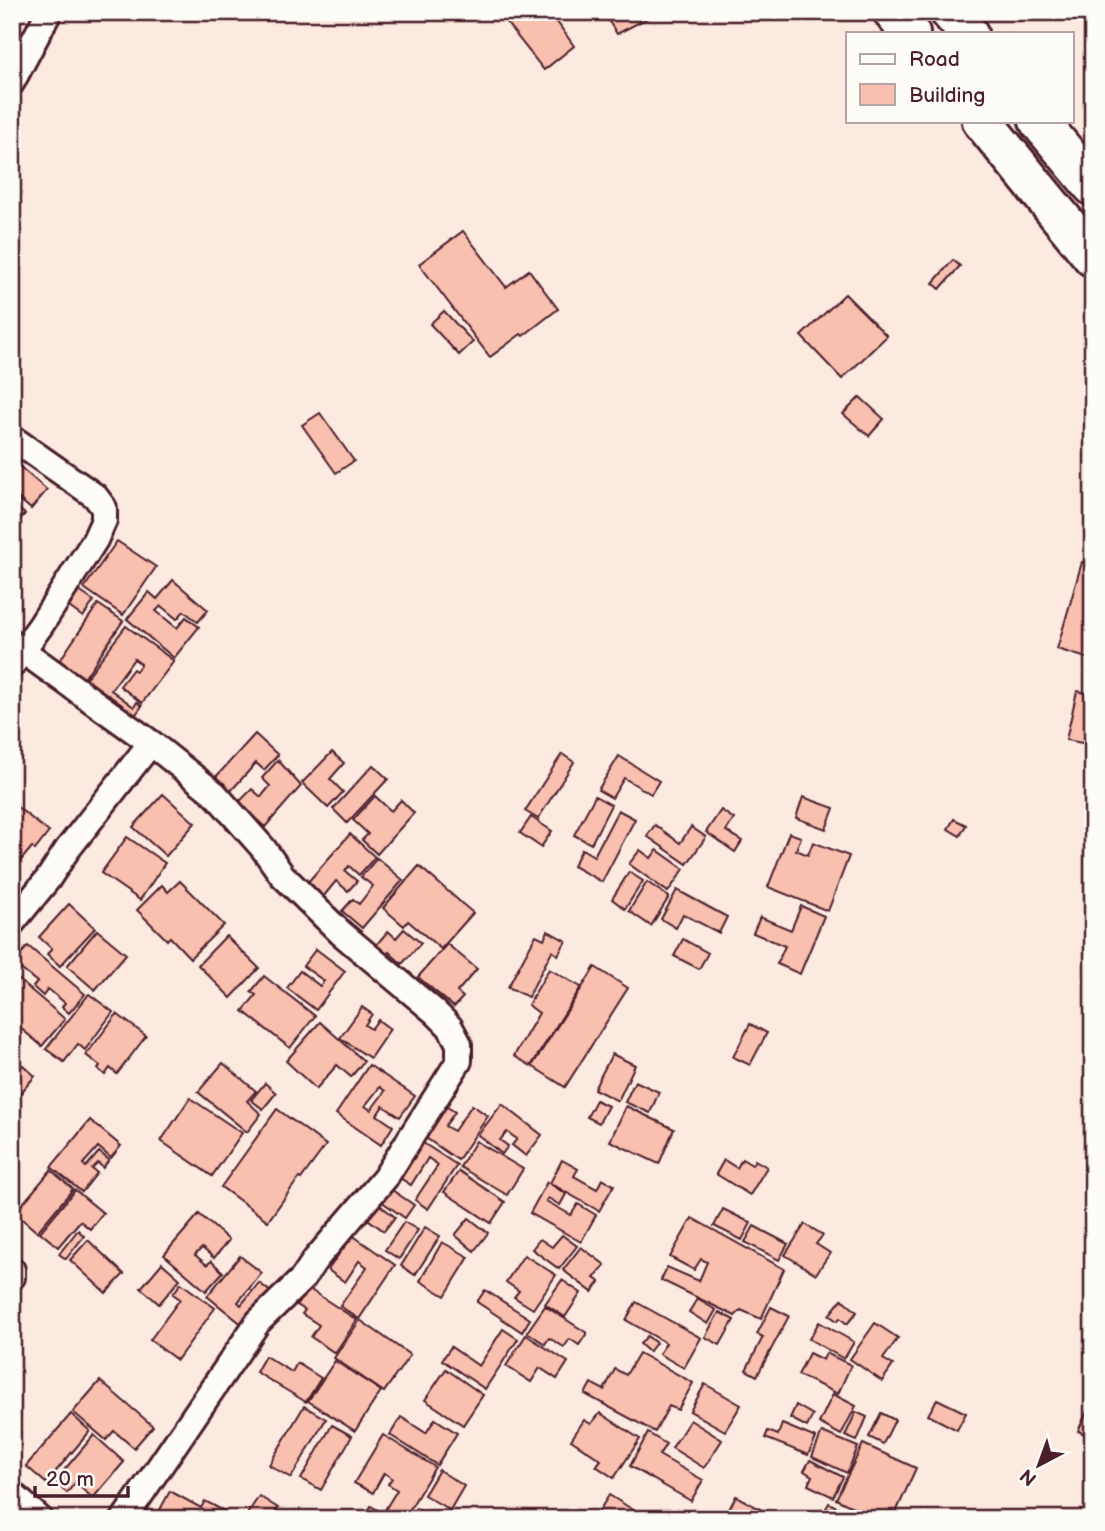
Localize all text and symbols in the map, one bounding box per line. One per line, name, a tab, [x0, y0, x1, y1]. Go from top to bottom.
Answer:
legend	[846, 32, 1074, 122]
text: Road	[909, 47, 960, 72]
text: Building	[909, 83, 985, 108]
north arrow	[1004, 1430, 1074, 1500]
scale bar	[35, 1454, 128, 1498]
text: N	[1016, 1463, 1042, 1490]
text: 20 m	[46, 1467, 94, 1492]

